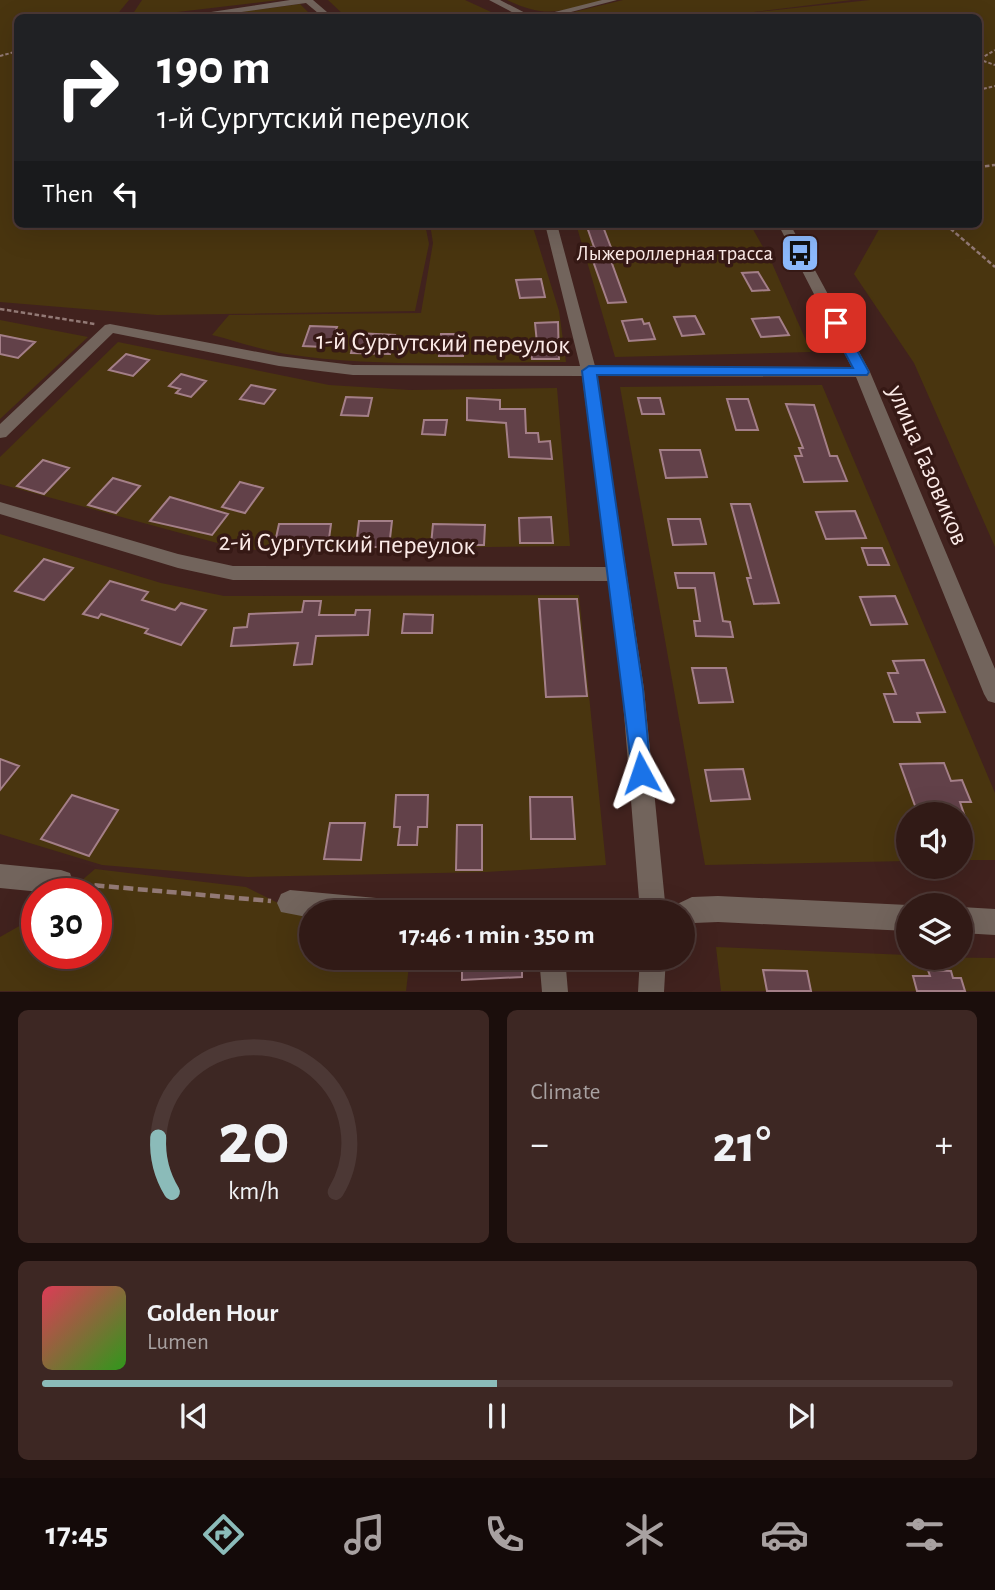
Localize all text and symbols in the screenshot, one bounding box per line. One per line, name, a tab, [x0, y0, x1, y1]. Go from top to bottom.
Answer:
icon: right	[42, 42, 133, 133]
text: 190 m	[157, 44, 271, 93]
text: 1-й Сургутский переулок	[157, 102, 470, 134]
icon: left	[107, 175, 145, 213]
text: Then	[42, 181, 93, 207]
bus stop icon: Лыжероллерная трасса	[779, 232, 821, 274]
place label: Лыжероллерная трасса	[577, 243, 773, 264]
pin	[806, 293, 866, 353]
icon: arrive	[817, 304, 855, 342]
street label: 1-й Сургутский переулок	[316, 328, 570, 358]
street label: улица Газовиков	[882, 380, 973, 549]
street label: 2-й Сургутский переулок	[218, 529, 476, 559]
position arrow	[604, 736, 678, 810]
map controls	[896, 802, 973, 970]
button: sound	[896, 802, 973, 879]
speed limit sign: 30	[21, 878, 112, 969]
button: layers	[896, 893, 973, 970]
text: 17:46 · 1 min · 350 m	[399, 922, 595, 948]
text: Climate	[531, 1081, 600, 1104]
text: 20	[217, 1105, 289, 1178]
text: 21°	[713, 1119, 771, 1171]
text: −	[531, 1126, 549, 1164]
text: +	[935, 1126, 953, 1164]
text: km/h	[227, 1179, 279, 1204]
text: Golden Hour	[147, 1300, 278, 1326]
text: Lumen	[147, 1331, 209, 1354]
icon: previous	[175, 1397, 213, 1435]
icon: pause	[478, 1397, 516, 1435]
icon: next	[782, 1397, 820, 1435]
icon: directions	[199, 1510, 248, 1559]
icon: music	[340, 1510, 389, 1559]
icon: phone	[480, 1510, 529, 1559]
icon: climate	[620, 1510, 669, 1559]
icon: car	[760, 1510, 809, 1559]
icon: filters	[900, 1510, 949, 1559]
text: 17:45	[46, 1518, 108, 1550]

